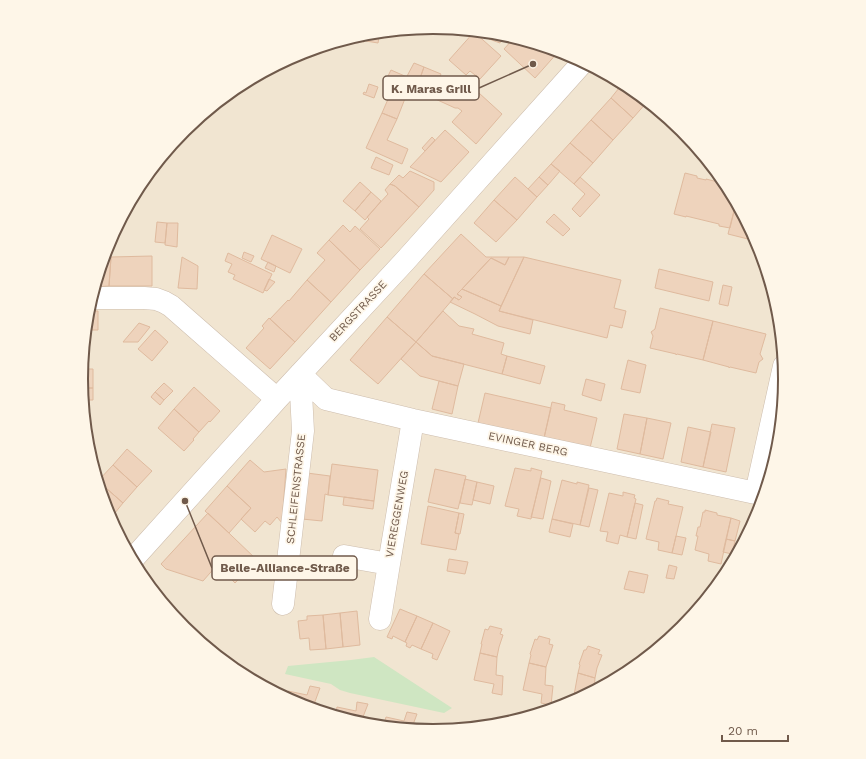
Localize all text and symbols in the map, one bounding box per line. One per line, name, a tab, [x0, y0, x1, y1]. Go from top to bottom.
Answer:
callout: K. Maras Grill	[383, 76, 479, 100]
text: K. Maras Grill	[391, 82, 471, 96]
street label: BERGSTRASSE	[327, 278, 389, 344]
street label: EVINGER BERG	[487, 429, 569, 459]
street label: SCHLEIFENSTRASSE	[284, 433, 308, 545]
street label: VIEREGGENWEG	[383, 470, 411, 558]
callout: Belle-Alliance-Straße	[212, 556, 357, 580]
text: Belle-Alliance-Straße	[220, 561, 350, 575]
scale bar	[722, 717, 788, 743]
text: 20 m	[728, 724, 758, 738]

